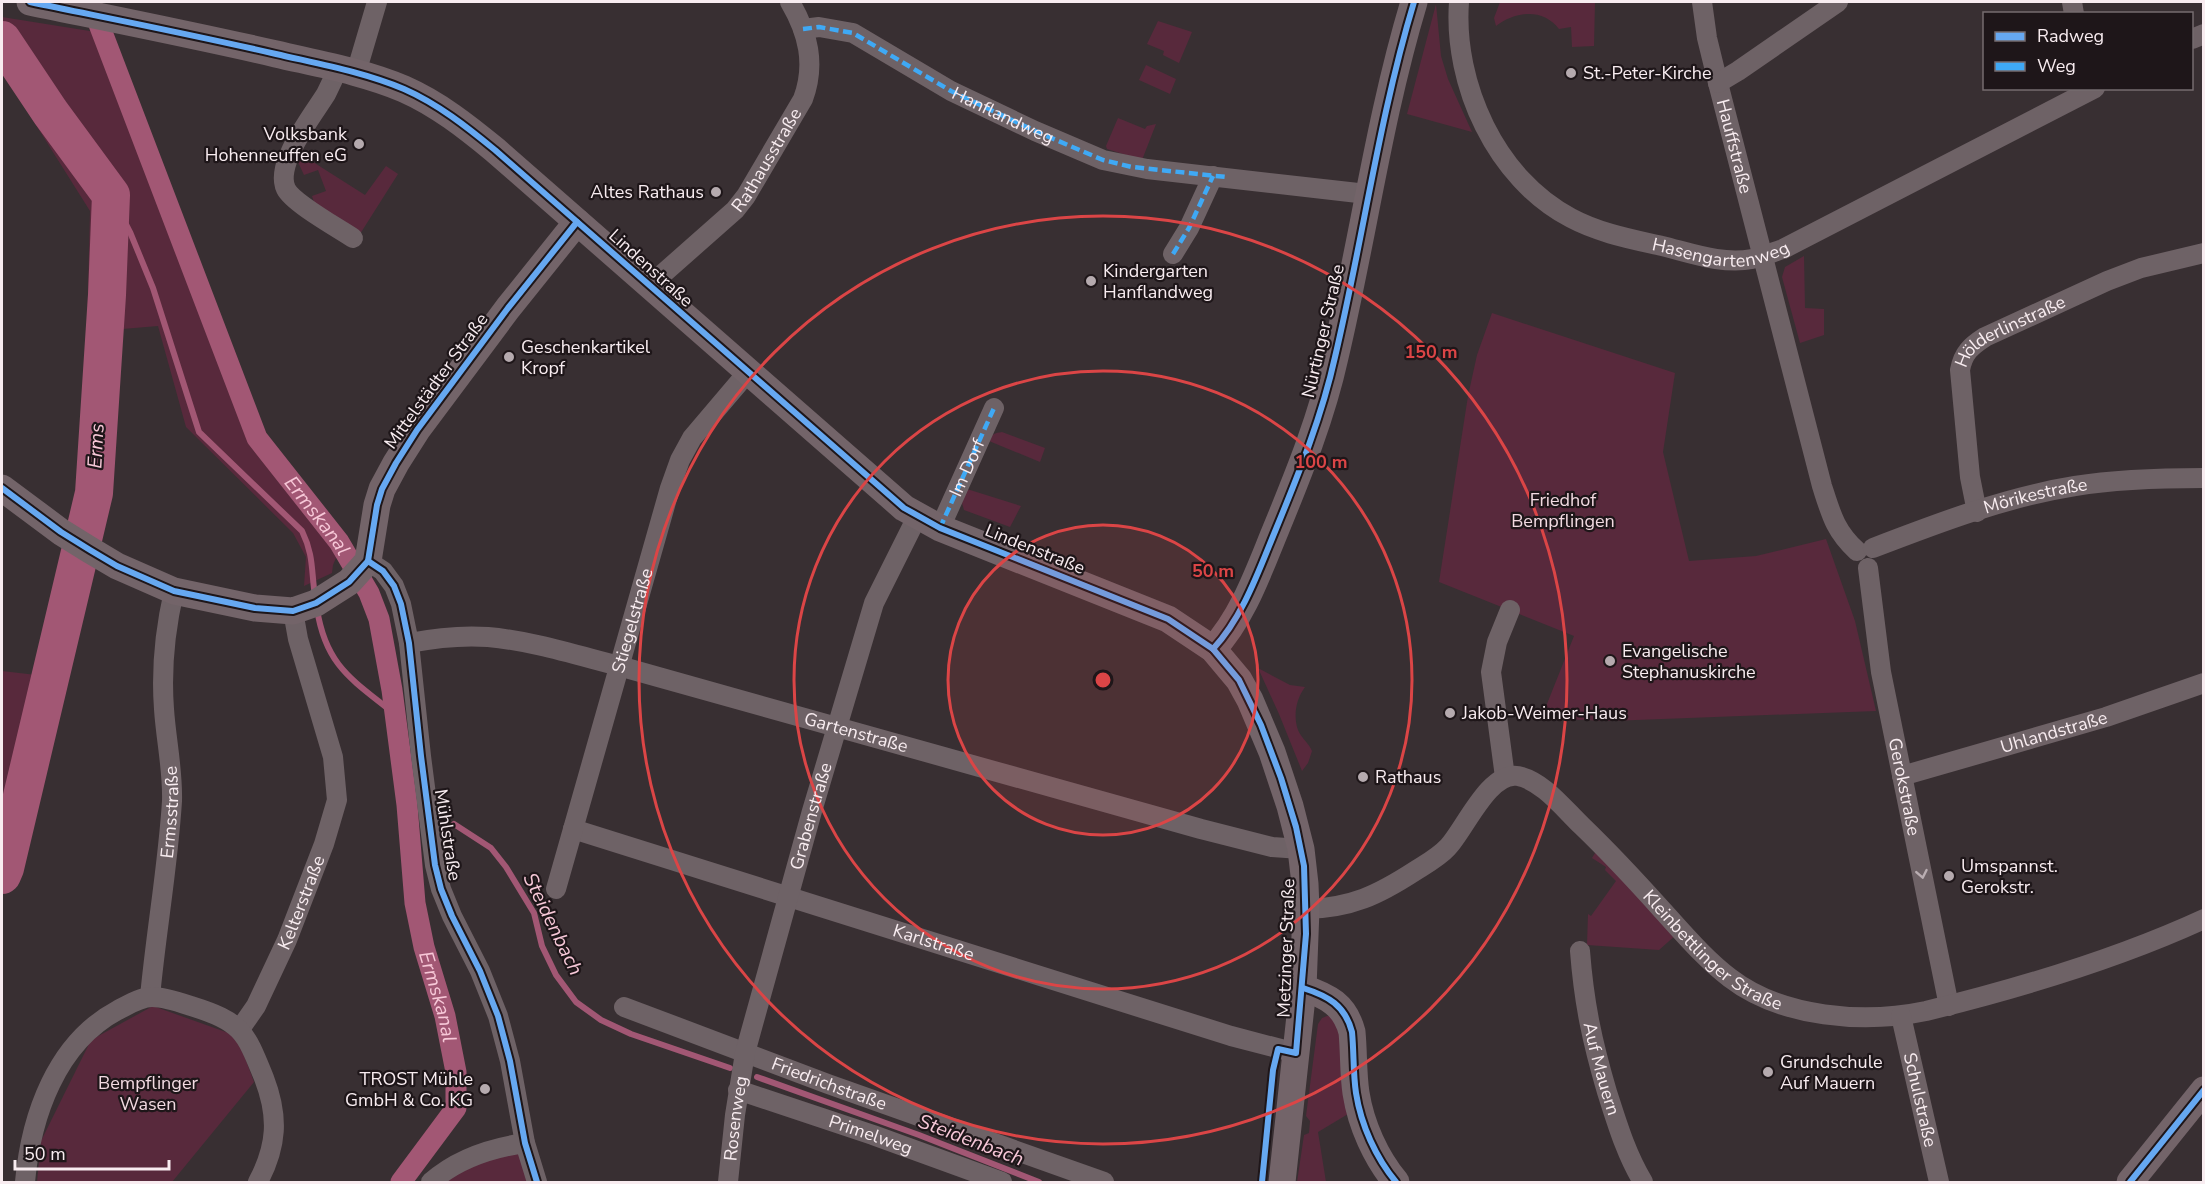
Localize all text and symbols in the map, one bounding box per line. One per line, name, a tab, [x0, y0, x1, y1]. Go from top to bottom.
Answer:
legend	[1983, 12, 2193, 90]
text: Radweg	[2037, 24, 2104, 48]
text: Weg	[2037, 54, 2076, 78]
place label: St.-Peter-Kirche	[1583, 61, 1711, 85]
marker: St.-Peter-Kirche	[1564, 66, 1578, 80]
street label: Hanflandweg	[948, 81, 1058, 150]
street label: Hauffstraße	[1711, 97, 1758, 196]
street label: Rathausstraße	[726, 103, 807, 217]
place label: Volksbank Hohenneuffen eG	[205, 122, 348, 167]
marker: Volksbank Hohenneuffen eG	[352, 137, 366, 151]
place label: Altes Rathaus	[590, 180, 704, 204]
marker: Altes Rathaus	[709, 185, 723, 199]
street label: Lindenstraße	[604, 224, 698, 312]
street label: Hasengartenweg	[1650, 232, 1794, 273]
place label: Kindergarten Hanflandweg	[1103, 259, 1213, 304]
street label: Nürtinger Straße	[1296, 262, 1350, 400]
marker: Kindergarten Hanflandweg	[1084, 274, 1098, 288]
street label: Hölderlinstraße	[1949, 290, 2069, 371]
street label: Mittelstädter Straße	[379, 308, 493, 454]
place label: Geschenkartikel Kropf	[521, 335, 651, 380]
text: 150 m	[1404, 340, 1458, 364]
marker: Geschenkartikel Kropf	[502, 350, 516, 364]
water label: Erms	[81, 423, 111, 469]
street label: Im Dorf	[944, 434, 991, 501]
text: 100 m	[1294, 450, 1348, 474]
water label: Ermskanal	[278, 470, 357, 560]
street label: Mörikestraße	[1981, 472, 2089, 520]
park label: Friedhof Bempflingen	[1511, 488, 1615, 533]
street label: Lindenstraße	[981, 518, 1089, 580]
text: 50 m	[1192, 559, 1234, 583]
street label: Stiegelstraße	[606, 565, 659, 676]
place label: Evangelische Stephanuskirche	[1622, 639, 1756, 684]
marker: Evangelische Stephanuskirche	[1603, 654, 1617, 668]
centre of rings	[1093, 670, 1113, 690]
place label: Jakob-Weimer-Haus	[1461, 701, 1627, 725]
street label: Uhlandstraße	[1997, 705, 2110, 759]
street label: Gartenstraße	[801, 706, 911, 758]
marker: Jakob-Weimer-Haus	[1443, 706, 1457, 720]
street label: Gerokstraße	[1883, 736, 1926, 838]
street label: Grabenstraße	[784, 760, 838, 873]
street label: Ermsstraße	[155, 765, 184, 860]
place label: Rathaus	[1375, 765, 1441, 789]
marker: Rathaus	[1356, 770, 1370, 784]
street label: Mühlstraße	[429, 788, 467, 882]
street label: Kelterstraße	[272, 852, 330, 954]
place label: Umspannst. Gerokstr.	[1961, 854, 2058, 899]
water label: Steidenbach	[517, 868, 589, 980]
one-way arrow	[1915, 869, 1928, 879]
marker: Umspannst. Gerokstr.	[1942, 869, 1956, 883]
street label: Metzinger Straße	[1272, 878, 1300, 1018]
street label: Kleinbettlinger Straße	[1638, 885, 1786, 1016]
street label: Karlstraße	[890, 918, 977, 966]
water label: Ermskanal	[412, 948, 463, 1045]
street label: Auf Mauern	[1578, 1020, 1626, 1118]
place label: Grundschule Auf Mauern	[1780, 1050, 1882, 1095]
street label: Schulstraße	[1898, 1050, 1943, 1150]
street label: Friedrichstraße	[768, 1052, 890, 1116]
marker: Grundschule Auf Mauern	[1761, 1065, 1775, 1079]
place label: TROST Mühle GmbH & Co. KG	[345, 1067, 473, 1112]
park label: Bempflinger Wasen	[98, 1071, 198, 1116]
street label: Rosenweg	[718, 1074, 753, 1162]
marker: TROST Mühle GmbH & Co. KG	[478, 1082, 492, 1096]
water label: Steidenbach	[914, 1108, 1028, 1172]
street label: Primelweg	[826, 1109, 916, 1160]
scale bar	[15, 1133, 170, 1171]
text: 50 m	[24, 1142, 66, 1166]

